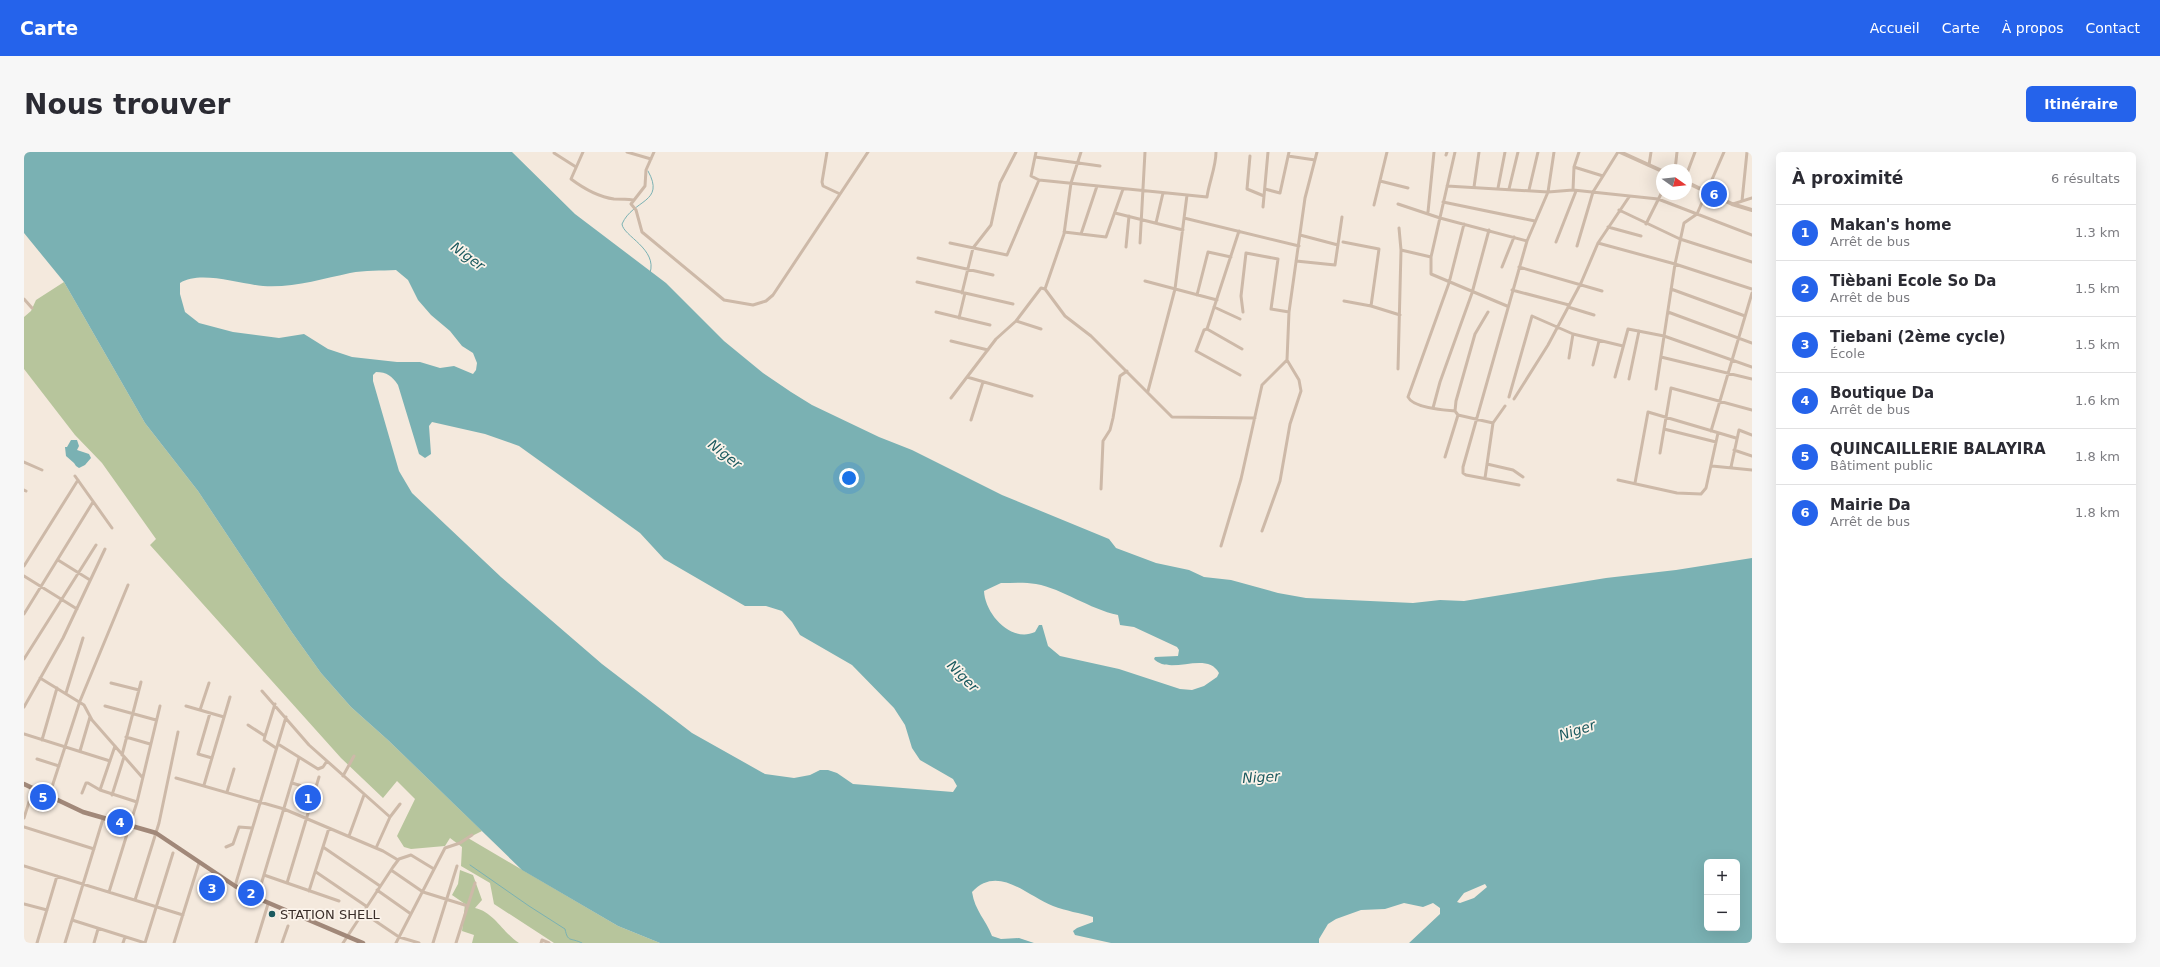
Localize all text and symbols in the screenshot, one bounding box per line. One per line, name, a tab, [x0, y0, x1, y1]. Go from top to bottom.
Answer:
text: Carte	[20, 17, 78, 39]
text: Accueil	[1870, 20, 1920, 36]
text: Carte	[1942, 20, 1980, 36]
text: À propos	[2002, 20, 2064, 36]
text: Contact	[2086, 20, 2140, 36]
button: Itinéraire	[2026, 86, 2136, 122]
text: Nous trouver	[24, 88, 230, 121]
north arrow	[1656, 164, 1692, 200]
text: À proximité	[1792, 168, 1903, 188]
text: 6 résultats	[2051, 171, 2120, 186]
pin: 6	[1701, 179, 1727, 209]
text: Makan's home	[1830, 216, 1951, 234]
text: 1	[1800, 225, 1810, 240]
text: 1.3 km	[2075, 225, 2120, 240]
text: Arrêt de bus	[1830, 234, 1910, 249]
water label: Niger	[448, 238, 489, 274]
text: Tièbani Ecole So Da	[1830, 272, 1996, 290]
text: 2	[1800, 281, 1810, 296]
text: 1.5 km	[2075, 281, 2120, 296]
text: Arrêt de bus	[1830, 290, 1910, 305]
text: Tiebani (2ème cycle)	[1830, 328, 2006, 346]
text: 3	[1800, 337, 1810, 352]
text: 1.5 km	[2075, 337, 2120, 352]
text: École	[1830, 346, 1865, 361]
text: Boutique Da	[1830, 384, 1934, 402]
text: 4	[1800, 393, 1810, 408]
text: 1.6 km	[2075, 393, 2120, 408]
text: Arrêt de bus	[1830, 402, 1910, 417]
water label: Niger	[705, 436, 746, 473]
text: QUINCAILLERIE BALAYIRA	[1830, 440, 2046, 458]
text: 5	[1800, 449, 1810, 464]
text: 1.8 km	[2075, 449, 2120, 464]
text: Bâtiment public	[1830, 458, 1933, 473]
your location	[839, 468, 859, 488]
text: Mairie Da	[1830, 496, 1911, 514]
text: 6	[1800, 505, 1810, 520]
text: 1.8 km	[2075, 505, 2120, 520]
text: Arrêt de bus	[1830, 514, 1910, 529]
water label: Niger	[944, 657, 983, 696]
water label: Niger	[1557, 716, 1599, 743]
water label: Niger	[1242, 768, 1281, 786]
pin: 5	[30, 782, 56, 812]
pin: 1	[295, 783, 321, 813]
pin: 4	[107, 807, 133, 837]
map controls	[1704, 859, 1740, 931]
button: +	[1704, 859, 1740, 895]
pin: 3	[199, 873, 225, 903]
pin: 2	[238, 878, 264, 908]
button: −	[1704, 895, 1740, 931]
place label: STATION SHELL	[280, 907, 380, 922]
marker: STATION SHELL	[267, 909, 277, 919]

